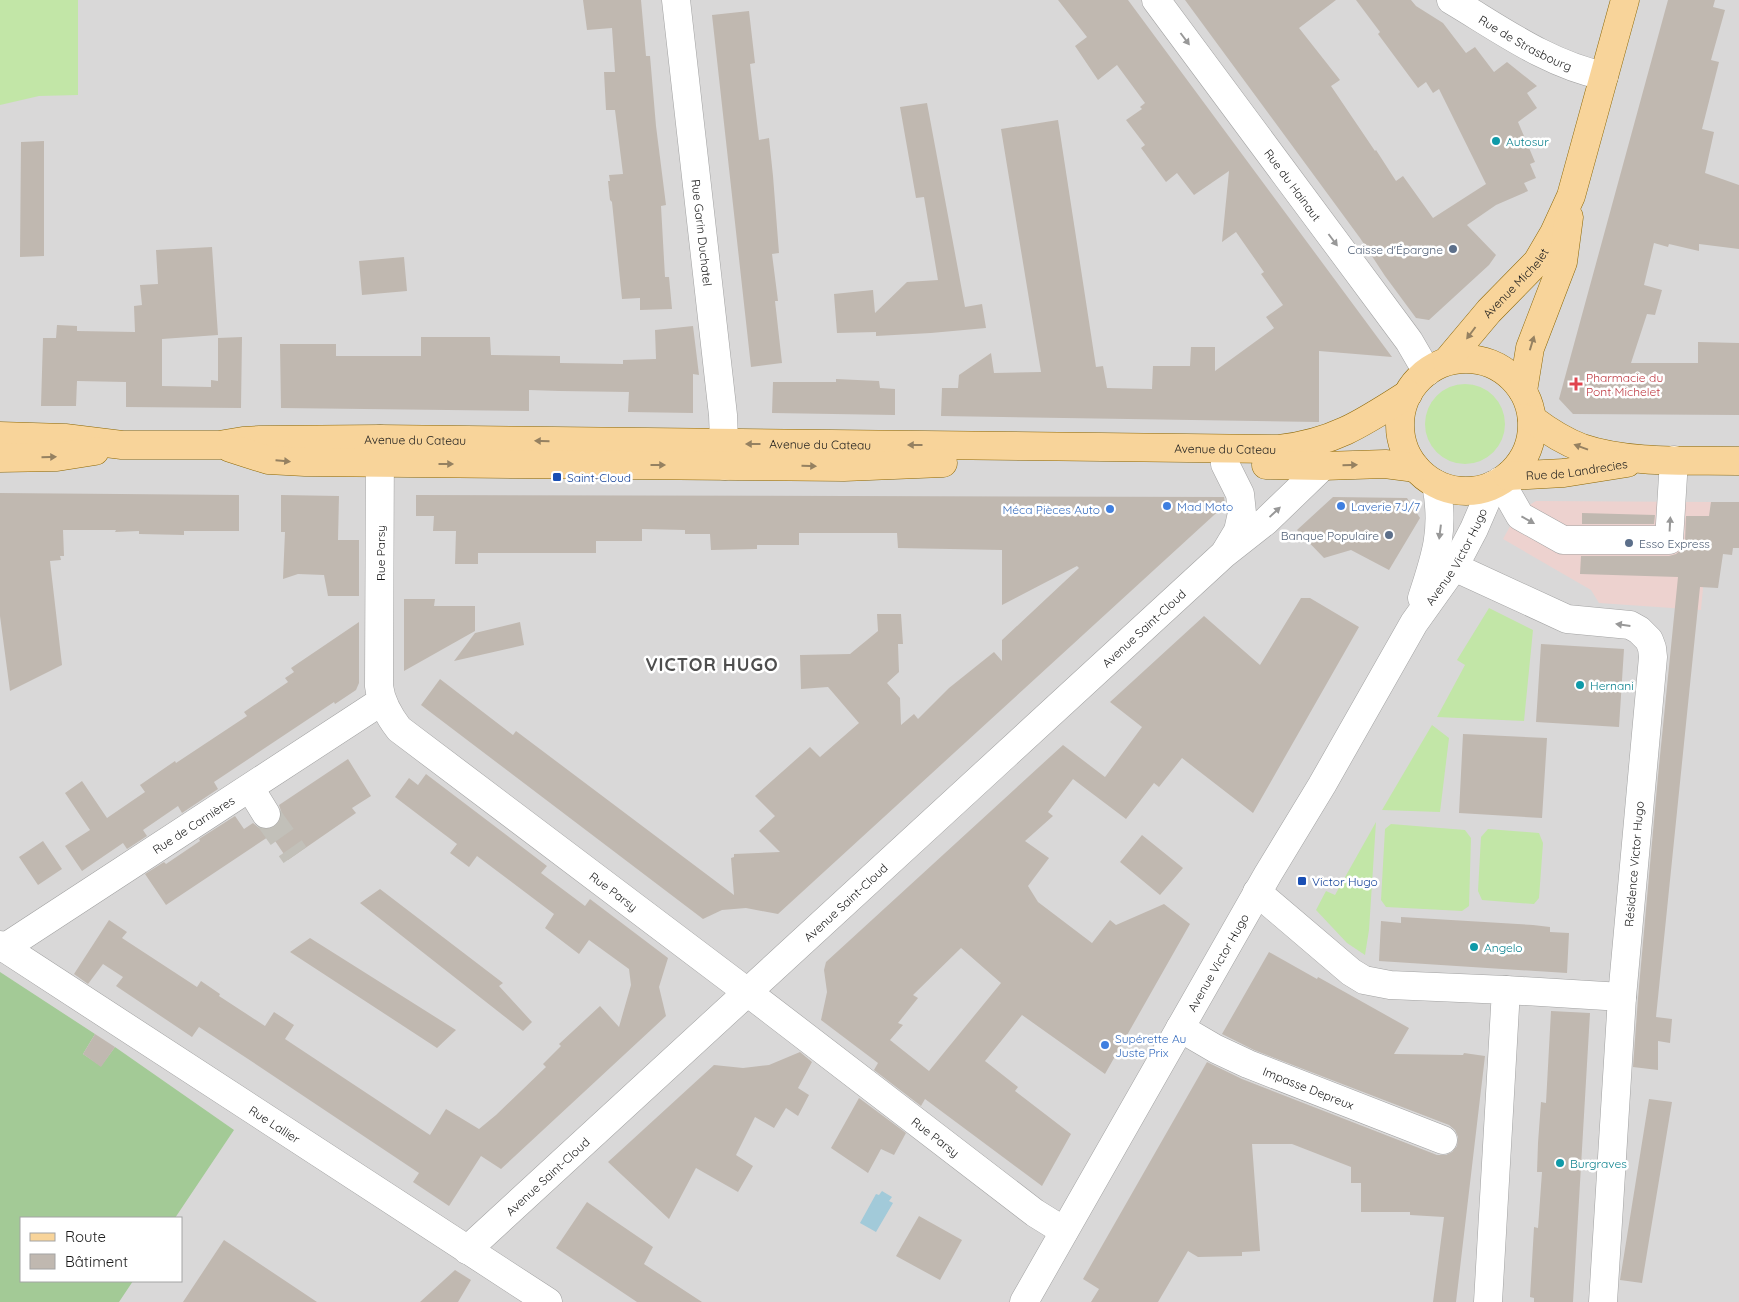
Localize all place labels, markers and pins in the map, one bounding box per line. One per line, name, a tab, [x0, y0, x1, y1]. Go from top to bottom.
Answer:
place label: Autosur	[1506, 134, 1549, 149]
marker: Autosur	[1490, 135, 1502, 147]
place label: Caisse d'Épargne	[1347, 242, 1443, 257]
marker: Caisse d'Épargne	[1447, 243, 1459, 255]
place label: Pharmacie du Pont Michelet	[1586, 370, 1663, 399]
marker: Pharmacie du Pont Michelet	[1570, 378, 1582, 390]
place label: Saint-Cloud	[567, 470, 631, 485]
marker: Saint-Cloud	[551, 471, 563, 483]
place label: Mad Moto	[1177, 499, 1233, 514]
place label: Laverie 7J/7	[1351, 499, 1420, 514]
marker: Mad Moto	[1161, 500, 1173, 512]
marker: Laverie 7J/7	[1335, 500, 1347, 512]
place label: Méca Pièces Auto	[1002, 502, 1100, 517]
marker: Méca Pièces Auto	[1104, 503, 1116, 515]
place label: Banque Populaire	[1281, 528, 1379, 543]
marker: Banque Populaire	[1383, 529, 1395, 541]
place label: Esso Express	[1639, 536, 1710, 551]
marker: Esso Express	[1623, 537, 1635, 549]
place label: Hernani	[1590, 678, 1634, 693]
marker: Hernani	[1574, 679, 1586, 691]
place label: Victor Hugo	[1312, 874, 1378, 889]
marker: Victor Hugo	[1296, 875, 1308, 887]
place label: Angelo	[1484, 940, 1523, 955]
marker: Angelo	[1468, 941, 1480, 953]
place label: Supérette Au Juste Prix	[1115, 1031, 1186, 1060]
marker: Supérette Au Juste Prix	[1099, 1039, 1111, 1051]
place label: Burgraves	[1570, 1156, 1627, 1171]
marker: Burgraves	[1554, 1157, 1566, 1169]

